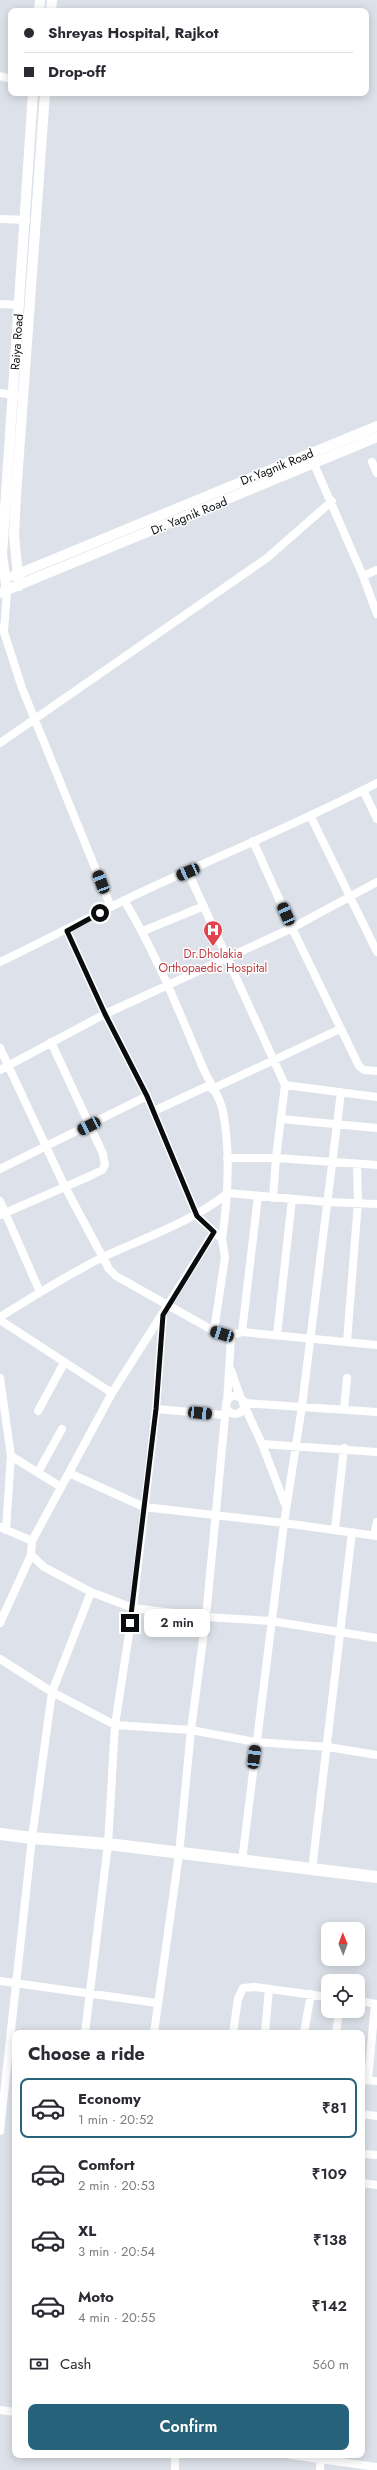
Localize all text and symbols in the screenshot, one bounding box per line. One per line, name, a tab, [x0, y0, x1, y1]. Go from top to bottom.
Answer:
text: Shreyas Hospital, Rajkot	[48, 22, 219, 44]
text: Drop-off	[48, 61, 106, 83]
street label: Raiya Road	[6, 313, 28, 371]
street label: Dr.Yagnik Road	[238, 444, 316, 490]
street label: Dr. Yagnik Road	[148, 492, 230, 540]
car	[175, 862, 201, 882]
car	[91, 869, 111, 895]
car	[276, 901, 296, 927]
route start	[91, 904, 109, 922]
hospital icon: Dr.Dholakia Orthopaedic Hospital	[202, 919, 224, 947]
place label: Dr.Dholakia Orthopaedic Hospital	[159, 945, 267, 977]
car	[76, 1115, 102, 1137]
car	[209, 1325, 235, 1343]
car	[188, 1406, 212, 1420]
callout: 2 min	[144, 1609, 210, 1637]
text: 2 min	[160, 1613, 194, 1632]
route end	[121, 1614, 139, 1632]
car	[247, 1744, 261, 1770]
north arrow	[321, 1922, 365, 1966]
map controls	[321, 1922, 365, 2018]
button: locate	[321, 1974, 365, 2018]
text: Choose a ride	[28, 2041, 145, 2067]
text: Economy	[78, 2088, 141, 2110]
icon: car	[30, 2090, 66, 2126]
text: ₹81	[322, 2097, 347, 2119]
text: 1 min · 20:52	[78, 2110, 154, 2129]
text: Comfort	[78, 2154, 135, 2176]
icon: car	[30, 2156, 66, 2192]
text: ₹109	[312, 2163, 347, 2185]
text: 2 min · 20:53	[78, 2176, 155, 2195]
text: XL	[78, 2220, 96, 2242]
icon: car	[30, 2222, 66, 2258]
text: ₹138	[313, 2229, 347, 2251]
text: 3 min · 20:54	[78, 2242, 155, 2261]
text: Moto	[78, 2286, 114, 2308]
icon: car	[30, 2288, 66, 2324]
text: ₹142	[312, 2295, 347, 2317]
text: 4 min · 20:55	[78, 2308, 155, 2327]
icon: cash	[28, 2353, 50, 2375]
text: Cash	[60, 2353, 91, 2375]
text: 560 m	[312, 2355, 349, 2374]
button: Confirm	[28, 2404, 349, 2450]

